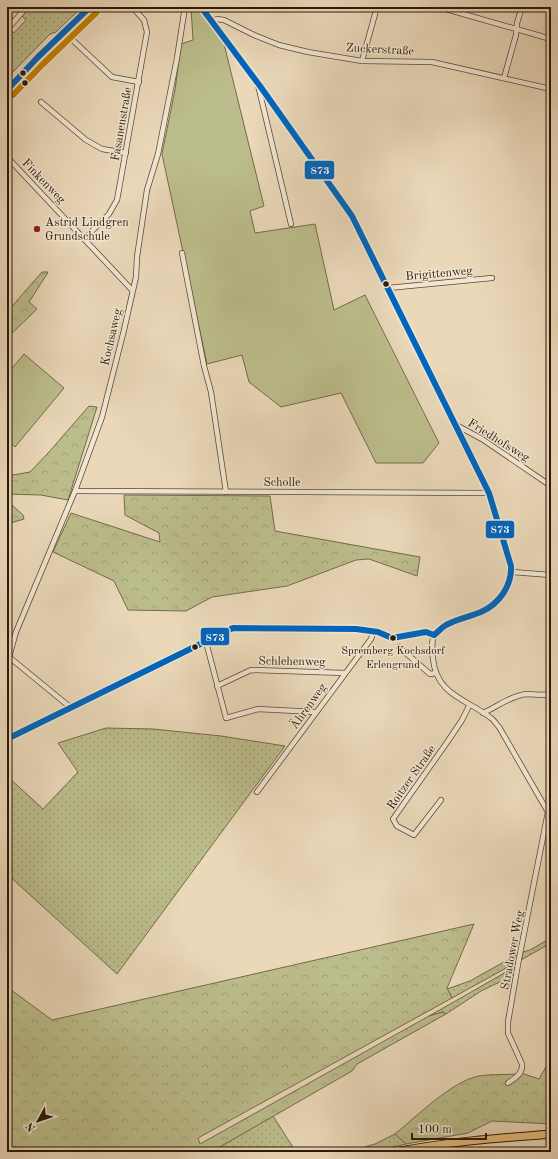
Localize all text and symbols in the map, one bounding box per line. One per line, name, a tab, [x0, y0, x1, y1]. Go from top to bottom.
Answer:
street label: Zuckerstraße	[346, 42, 415, 58]
unlabelled marker	[18, 68, 28, 78]
unlabelled marker	[20, 78, 30, 88]
street label: Fasanenstraße	[110, 86, 134, 162]
street label: Finkenweg	[19, 157, 68, 207]
line badge: 873	[304, 160, 335, 180]
text: 873	[310, 166, 330, 177]
place label: Astrid Lindgren Grundschule	[45, 217, 129, 243]
marker: Astrid Lindgren Grundschule	[32, 224, 42, 234]
street label: Brigittenweg	[405, 265, 474, 283]
unlabelled marker	[381, 279, 391, 289]
street label: Kochsaweg	[100, 307, 125, 367]
street label: Friedhofsweg	[465, 417, 532, 465]
street label: Scholle	[263, 477, 301, 489]
line badge: 873	[485, 520, 515, 539]
text: 873	[490, 525, 510, 536]
line badge: 873	[200, 627, 230, 646]
text: 873	[205, 633, 225, 644]
marker: Spremberg Kochsdorf Erlengrund	[388, 633, 398, 643]
unlabelled marker	[190, 642, 200, 652]
place label: Spremberg Kochsdorf Erlengrund	[341, 646, 445, 671]
street label: Schlehenweg	[258, 655, 326, 669]
street label: Ährenweg	[285, 679, 330, 732]
street label: Roitzer Straße	[385, 743, 439, 812]
street label: Stradower Weg	[499, 909, 527, 991]
north arrow	[18, 1101, 58, 1141]
scale bar	[412, 1115, 486, 1141]
text: N	[24, 1119, 38, 1133]
text: 100 m	[418, 1124, 452, 1136]

